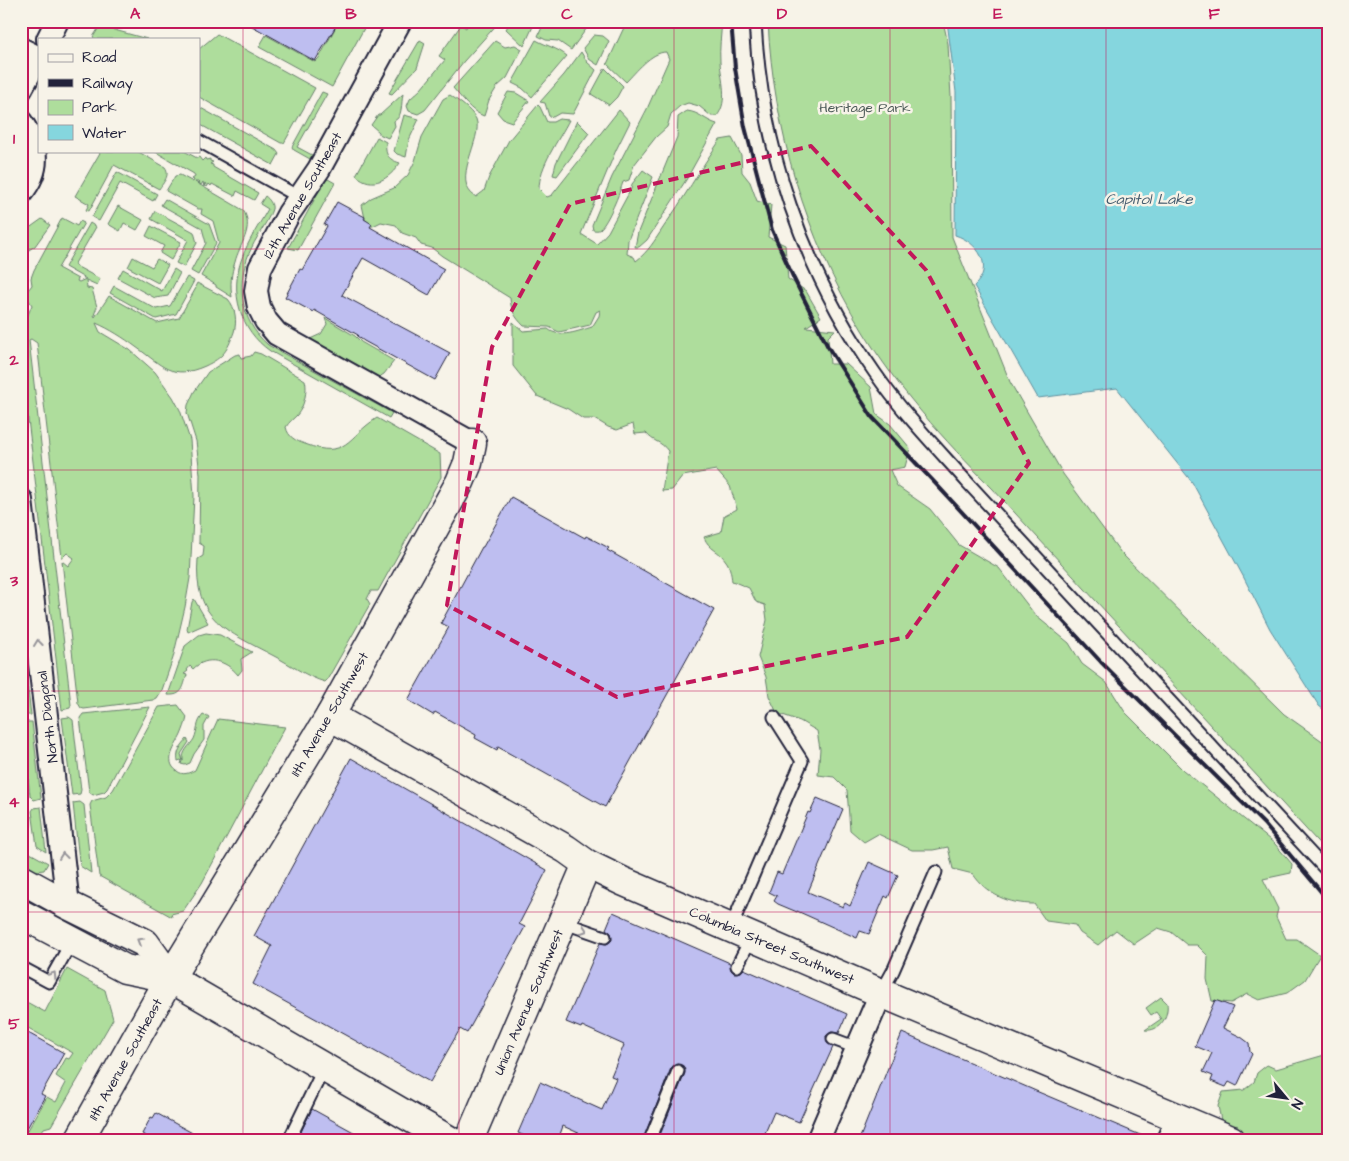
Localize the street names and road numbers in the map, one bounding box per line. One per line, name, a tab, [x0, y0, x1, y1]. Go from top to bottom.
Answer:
street label: 12th Avenue Southeast	[258, 128, 347, 262]
street label: 11th Avenue Southwest	[286, 648, 374, 781]
street label: North Diagonal	[32, 670, 64, 764]
street label: Columbia Street Southwest	[686, 902, 858, 990]
street label: Union Avenue Southwest	[489, 926, 569, 1078]
street label: 11th Avenue Southeast	[84, 995, 168, 1124]

